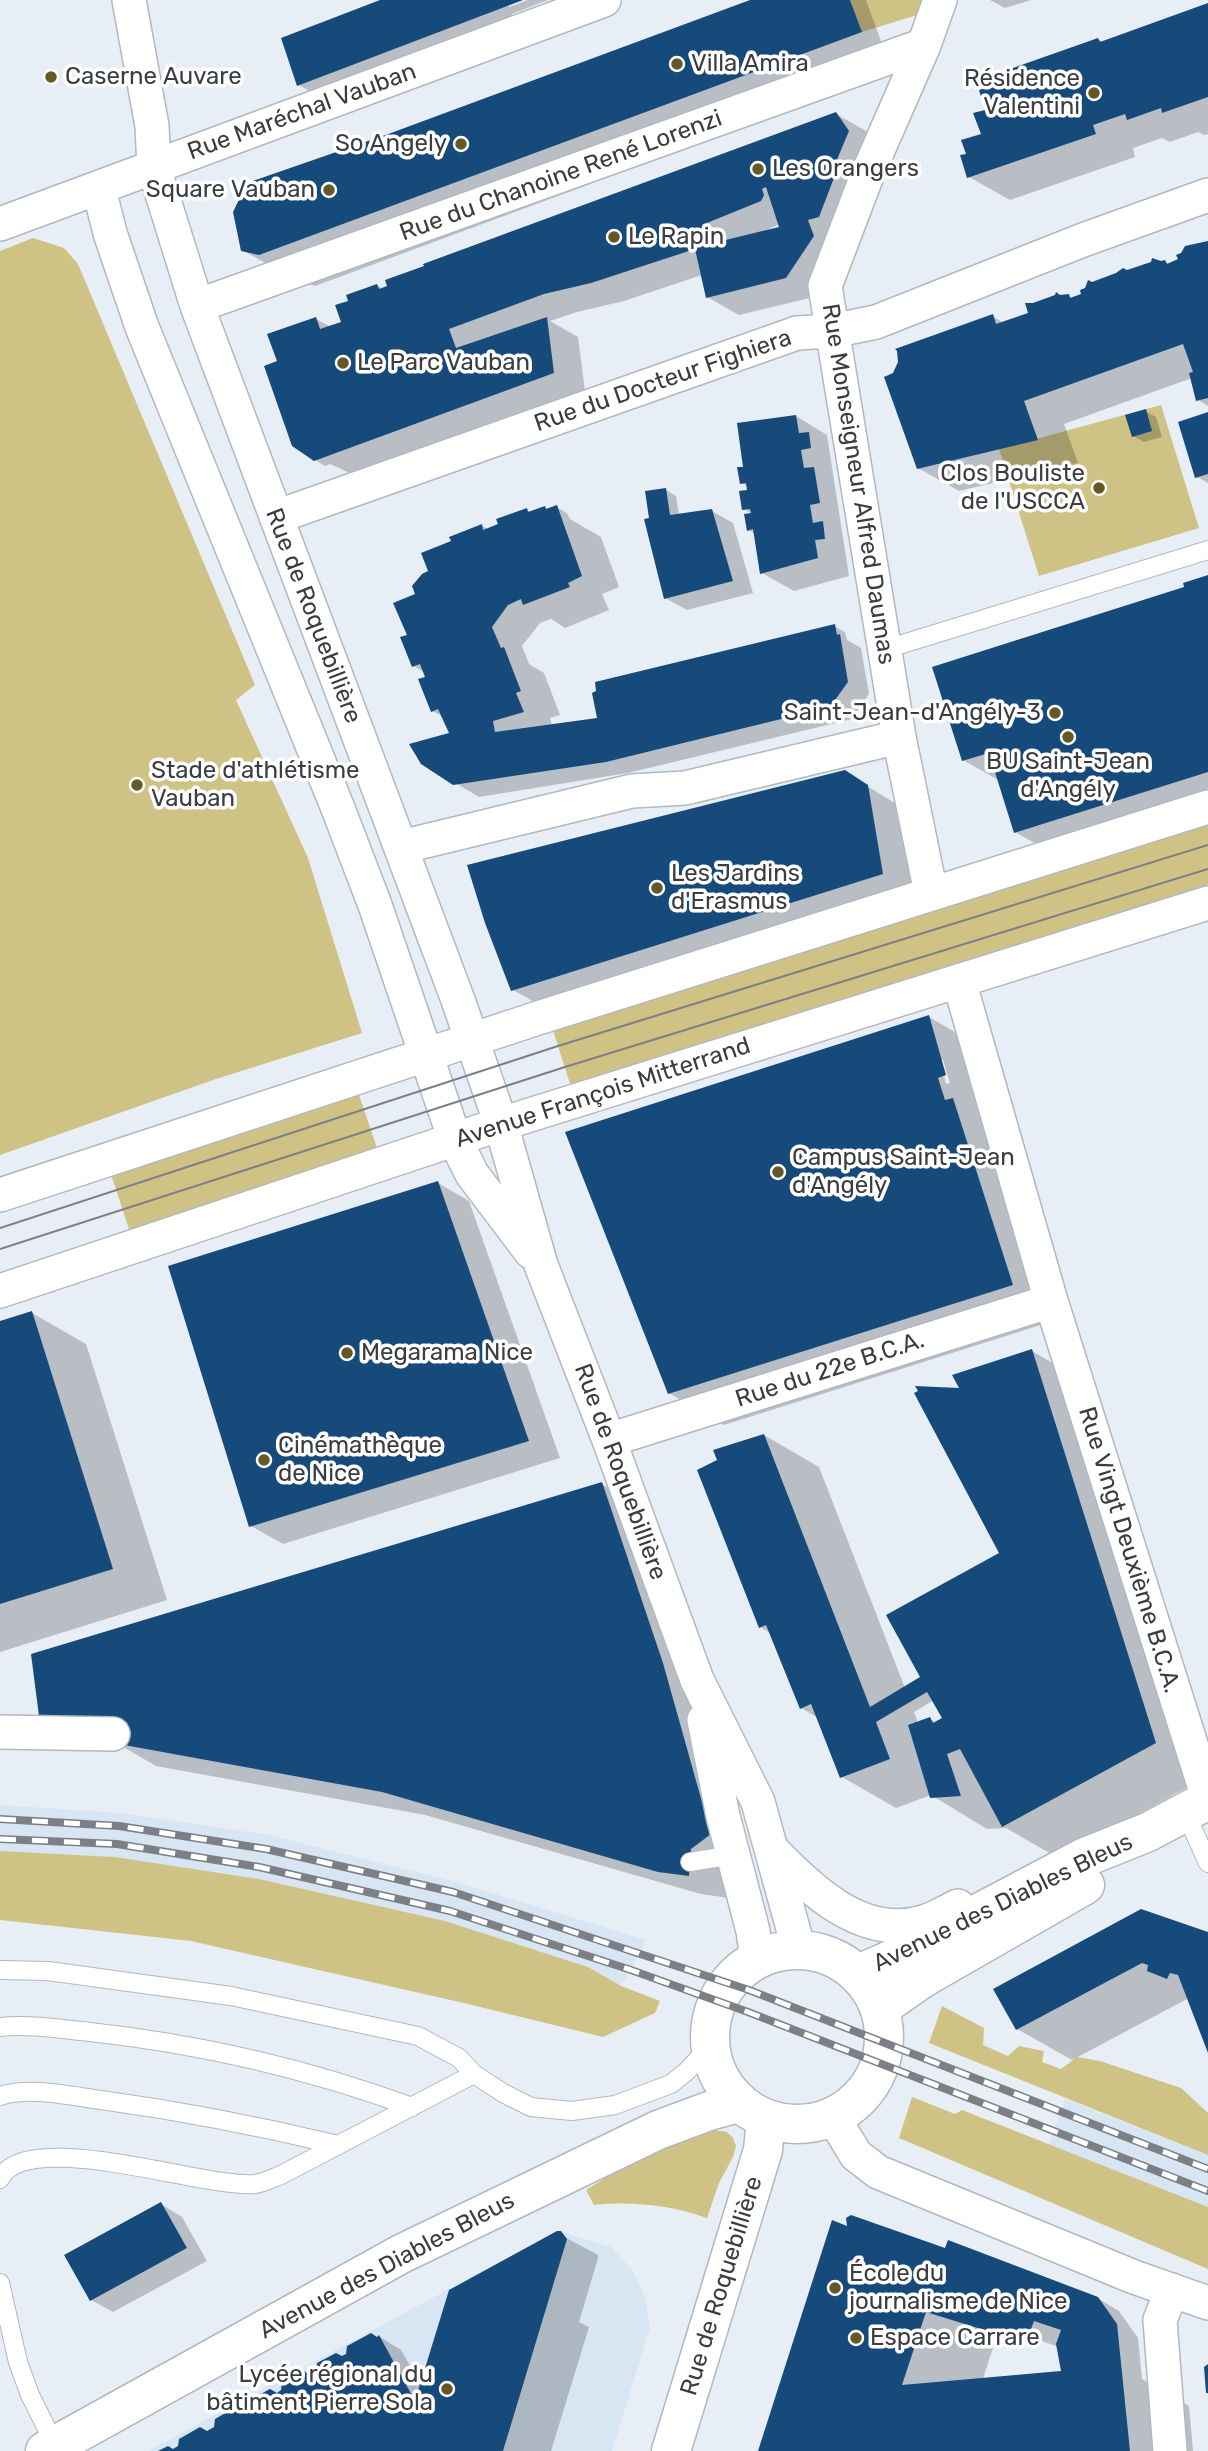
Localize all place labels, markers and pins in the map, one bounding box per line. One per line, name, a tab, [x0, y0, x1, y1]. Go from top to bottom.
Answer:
place label: Villa Amira	[691, 50, 809, 78]
marker: Villa Amira	[669, 56, 685, 72]
place label: Caserne Auvare	[65, 63, 242, 91]
place label: Résidence Valentini	[964, 65, 1080, 121]
marker: Caserne Auvare	[43, 69, 59, 85]
marker: Résidence Valentini	[1086, 85, 1102, 101]
place label: So Angely	[335, 130, 447, 158]
marker: So Angely	[453, 136, 469, 152]
place label: Les Orangers	[772, 155, 919, 183]
marker: Les Orangers	[750, 161, 766, 177]
place label: Square Vauban	[146, 176, 315, 204]
marker: Square Vauban	[321, 182, 337, 198]
place label: Le Rapin	[628, 223, 724, 251]
marker: Le Rapin	[606, 229, 622, 245]
place label: Le Parc Vauban	[357, 349, 530, 377]
marker: Le Parc Vauban	[335, 355, 351, 371]
place label: Clos Bouliste de l'USCCA	[940, 460, 1085, 516]
marker: Clos Bouliste de l'USCCA	[1091, 480, 1107, 496]
place label: Saint-Jean-d'Angély-3	[784, 699, 1041, 727]
marker: Saint-Jean-d'Angély-3	[1047, 705, 1063, 721]
marker: BU Saint-Jean d'Angély	[1060, 729, 1076, 745]
place label: BU Saint-Jean d'Angély	[986, 748, 1150, 804]
place label: Stade d'athlétisme Vauban	[151, 757, 360, 813]
marker: Stade d'athlétisme Vauban	[129, 777, 145, 793]
place label: Les Jardins d'Erasmus	[671, 860, 800, 916]
marker: Les Jardins d'Erasmus	[649, 880, 665, 896]
place label: Campus Saint-Jean d'Angély	[792, 1144, 1015, 1200]
marker: Campus Saint-Jean d'Angély	[770, 1164, 786, 1180]
place label: Megarama Nice	[361, 1339, 533, 1367]
marker: Megarama Nice	[339, 1345, 355, 1361]
place label: Cinémathèque de Nice	[278, 1432, 442, 1488]
marker: Cinémathèque de Nice	[256, 1452, 272, 1468]
place label: École du journalisme de Nice	[849, 2260, 1068, 2316]
marker: École du journalisme de Nice	[827, 2280, 843, 2296]
place label: Espace Carrare	[870, 2324, 1040, 2352]
marker: Espace Carrare	[848, 2330, 864, 2346]
place label: Lycée régional du bâtiment Pierre Sola	[206, 2361, 433, 2417]
marker: Lycée régional du bâtiment Pierre Sola	[439, 2381, 455, 2397]

